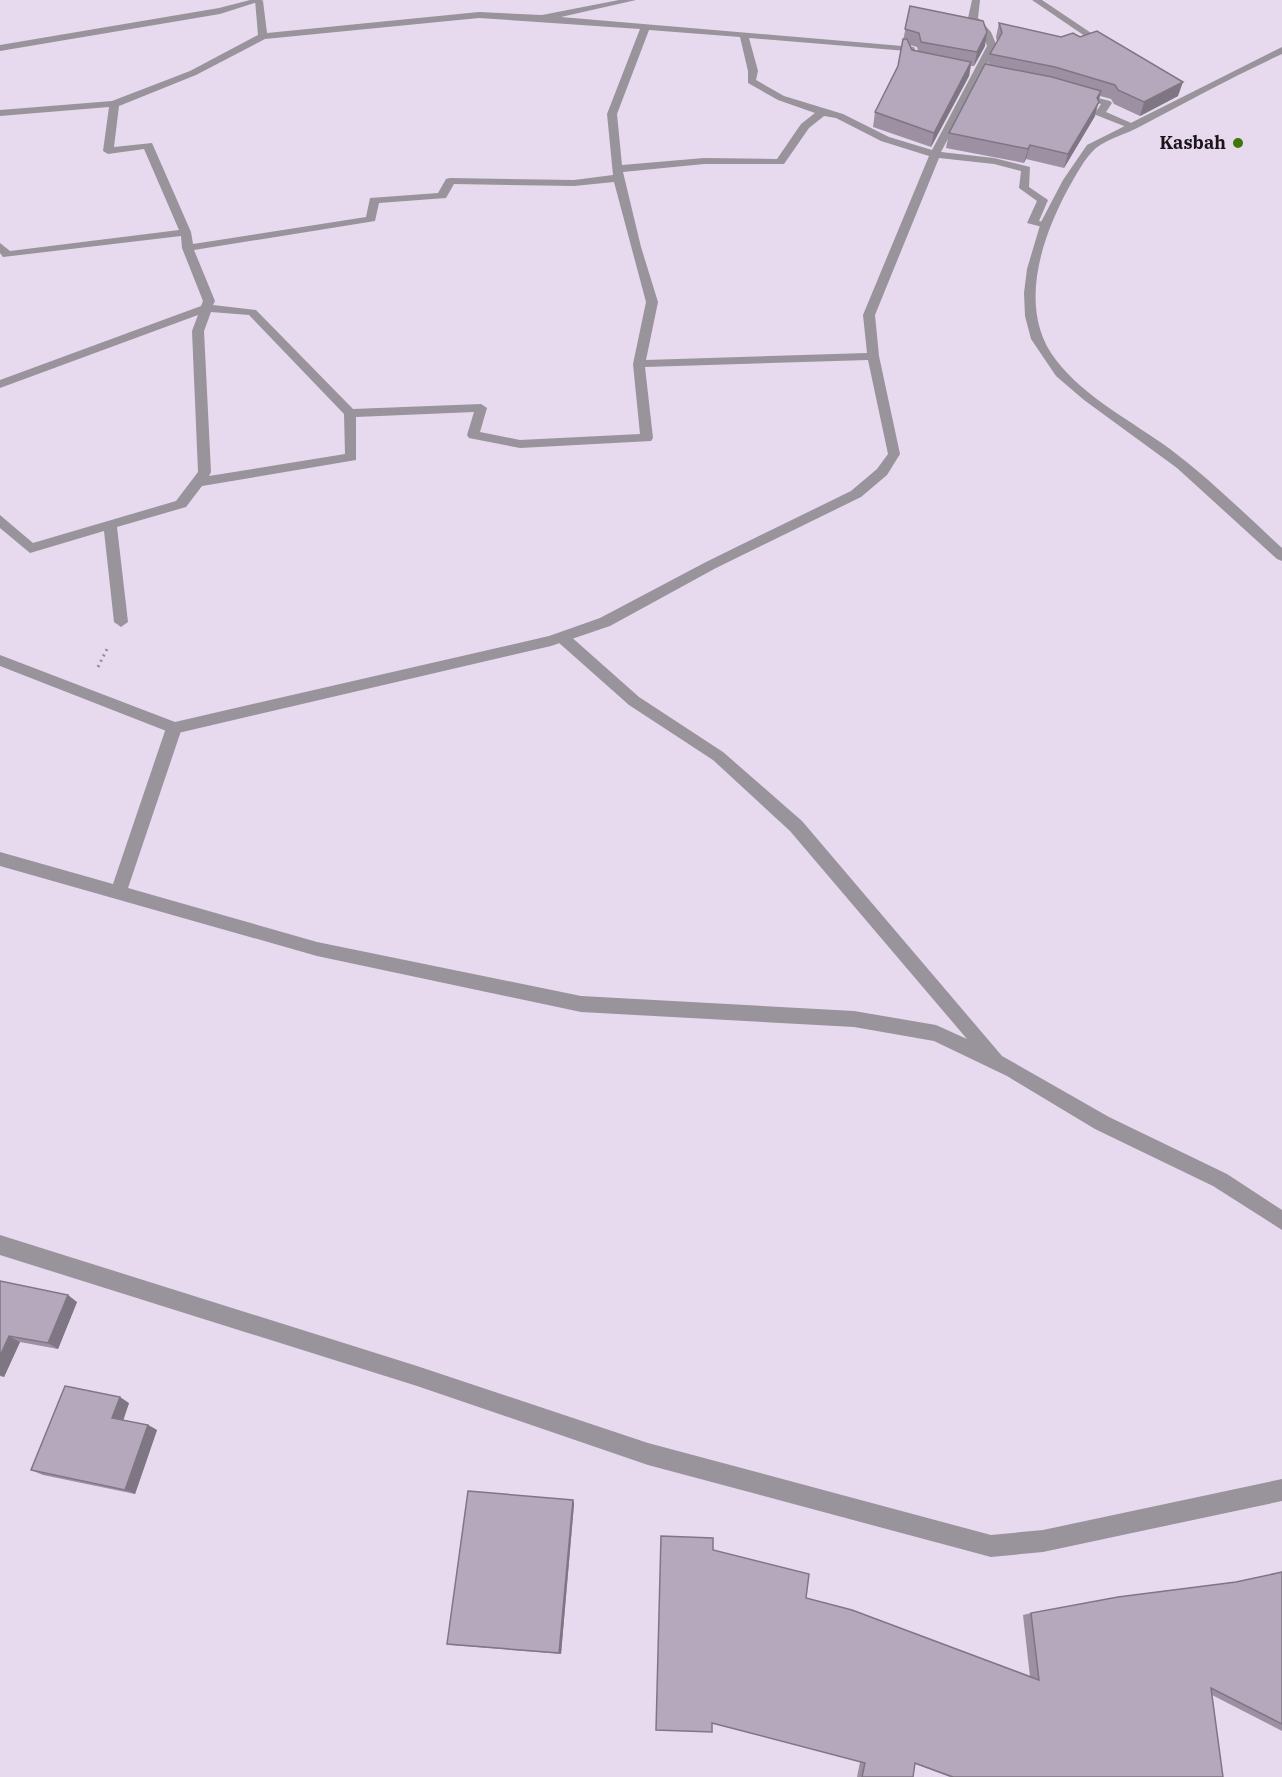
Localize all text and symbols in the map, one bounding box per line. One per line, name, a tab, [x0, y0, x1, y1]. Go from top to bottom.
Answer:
place label: Kasbah	[1159, 131, 1226, 154]
marker: Kasbah	[1231, 136, 1245, 150]

